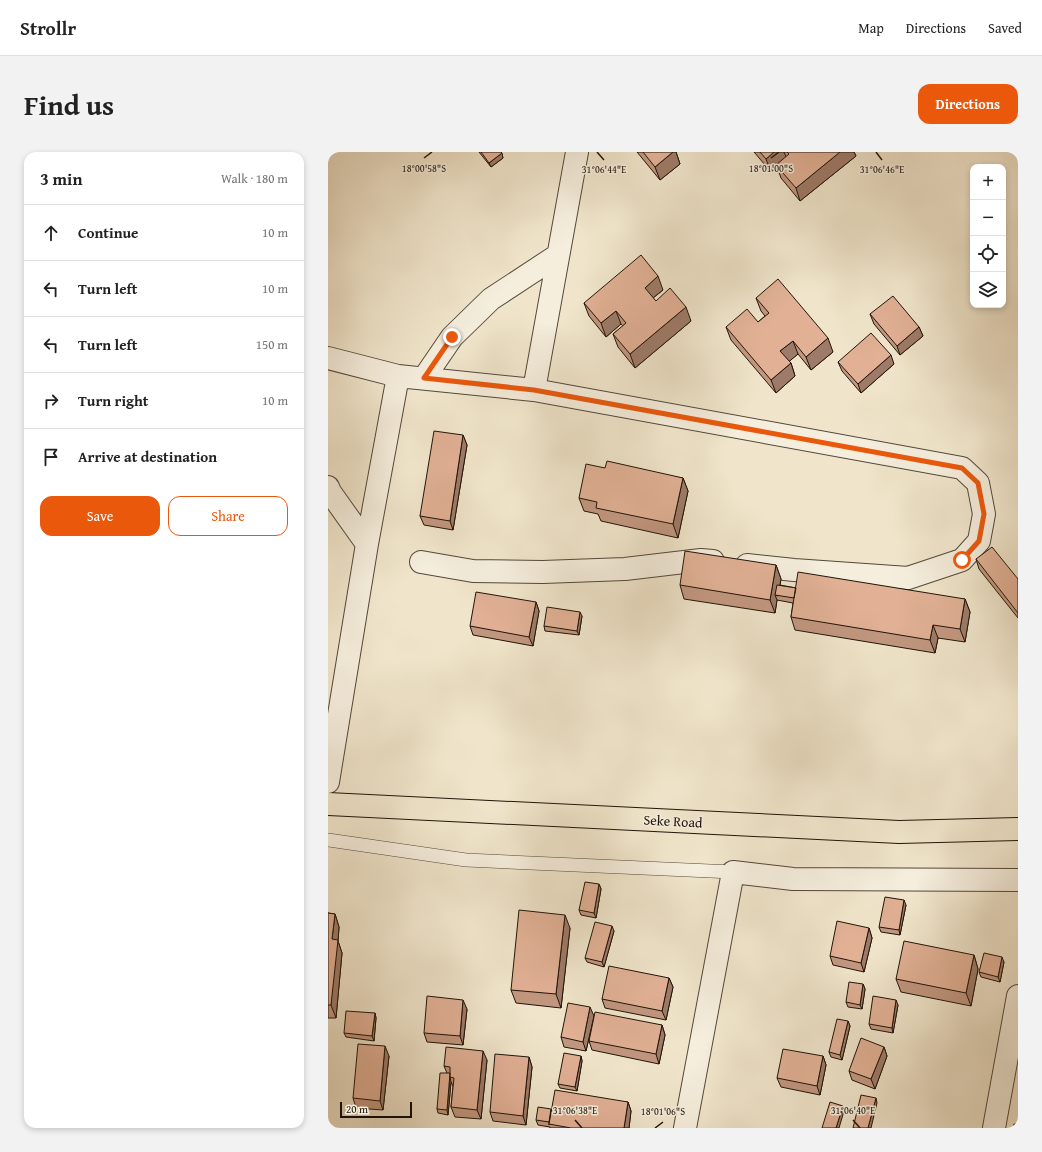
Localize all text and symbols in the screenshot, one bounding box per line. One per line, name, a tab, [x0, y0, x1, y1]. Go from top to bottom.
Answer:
text: Strollr	[20, 14, 76, 42]
text: Map	[858, 18, 884, 38]
text: Directions	[906, 18, 966, 38]
text: Saved	[988, 18, 1022, 38]
text: Find us	[24, 84, 114, 125]
button: Directions	[918, 84, 1018, 124]
text: 18°00'58"S	[402, 161, 446, 176]
text: 18°01'00"S	[749, 161, 793, 176]
text: 31°06'44"E	[582, 162, 626, 177]
text: 31°06'46"E	[860, 162, 904, 177]
map controls	[970, 164, 1006, 308]
button: +	[970, 164, 1006, 200]
text: 3 min	[40, 166, 82, 191]
text: Walk · 180 m	[221, 169, 288, 188]
button: −	[970, 200, 1006, 236]
icon: ahead	[40, 222, 62, 244]
text: Continue	[78, 222, 139, 243]
text: 10 m	[262, 223, 288, 242]
button: locate	[970, 236, 1006, 272]
button: layers	[970, 272, 1006, 308]
icon: left	[40, 278, 62, 300]
text: Turn left	[78, 278, 137, 299]
text: 10 m	[262, 279, 288, 298]
route end	[443, 328, 461, 346]
icon: left	[40, 334, 62, 356]
text: Turn left	[78, 334, 137, 355]
text: 150 m	[256, 335, 288, 354]
icon: right	[40, 390, 62, 412]
text: Turn right	[78, 390, 149, 411]
text: 10 m	[262, 391, 288, 410]
icon: arrive	[40, 446, 62, 468]
text: Arrive at destination	[78, 446, 217, 467]
button: Save	[40, 496, 160, 536]
button: Share	[168, 496, 288, 536]
route start	[953, 551, 971, 569]
street label: Seke Road	[643, 809, 704, 833]
scale bar	[340, 1100, 412, 1119]
text: 20 m	[346, 1101, 368, 1117]
text: 31°06'38"E	[553, 1103, 597, 1118]
text: 31°06'40"E	[831, 1103, 875, 1118]
text: 18°01'06"S	[641, 1104, 685, 1119]

